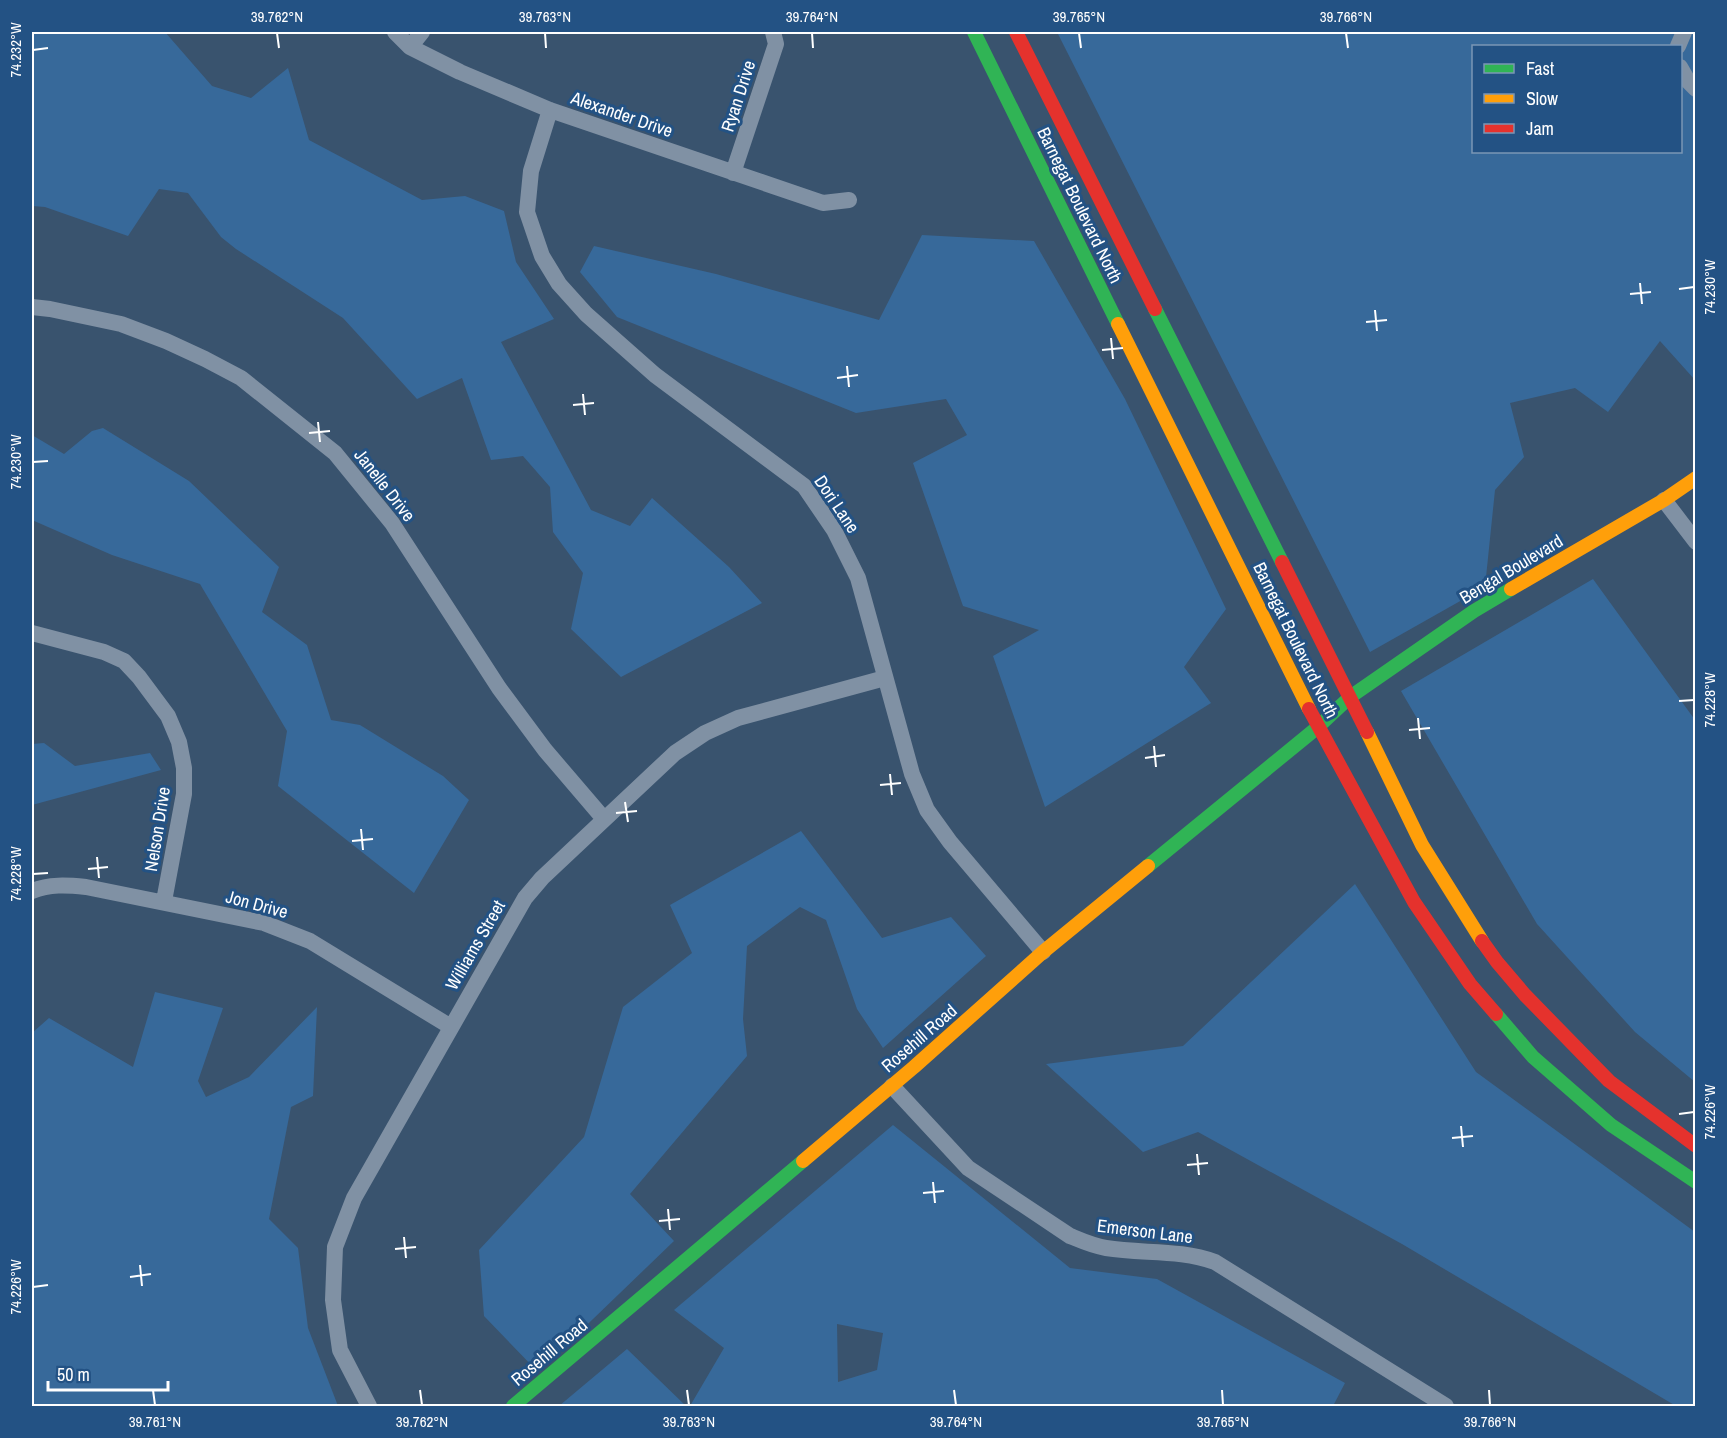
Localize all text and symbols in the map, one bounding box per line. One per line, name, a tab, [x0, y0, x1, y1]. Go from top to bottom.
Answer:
text: 39.762°N	[251, 6, 303, 27]
text: 39.763°N	[519, 6, 571, 27]
text: 39.764°N	[786, 6, 838, 27]
text: 39.765°N	[1053, 6, 1105, 27]
text: 39.766°N	[1320, 6, 1372, 27]
text: 74.232°W	[5, 22, 26, 78]
legend	[1472, 45, 1682, 153]
text: Fast	[1526, 56, 1554, 81]
street label: Ryan Drive	[715, 57, 761, 135]
street label: Alexander Drive	[567, 85, 676, 143]
text: Slow	[1526, 86, 1558, 111]
text: Jam	[1526, 116, 1554, 141]
street label: Barnegat Boulevard North	[1031, 123, 1129, 287]
text: 74.230°W	[1699, 259, 1720, 315]
text: 74.230°W	[5, 434, 26, 490]
street label: Janelle Drive	[349, 443, 421, 527]
street label: Dori Lane	[809, 470, 865, 538]
street label: Bengal Boulevard	[1455, 528, 1567, 610]
street label: Barnegat Boulevard North	[1247, 558, 1345, 722]
text: 74.228°W	[1699, 672, 1720, 728]
street label: Nelson Drive	[138, 785, 176, 873]
text: 74.228°W	[5, 846, 26, 902]
street label: Jon Drive	[223, 884, 291, 924]
street label: Williams Street	[439, 895, 511, 995]
street label: Rosehill Road	[876, 998, 962, 1078]
text: 74.226°W	[1699, 1084, 1720, 1140]
street label: Emerson Lane	[1096, 1213, 1194, 1249]
text: 74.226°W	[5, 1259, 26, 1315]
street label: Rosehill Road	[505, 1313, 593, 1391]
scale bar	[48, 1354, 168, 1392]
text: 50 m	[57, 1362, 90, 1387]
text: 39.761°N	[129, 1411, 181, 1432]
text: 39.762°N	[396, 1411, 448, 1432]
text: 39.763°N	[663, 1411, 715, 1432]
text: 39.764°N	[930, 1411, 982, 1432]
text: 39.765°N	[1197, 1411, 1249, 1432]
text: 39.766°N	[1464, 1411, 1516, 1432]

